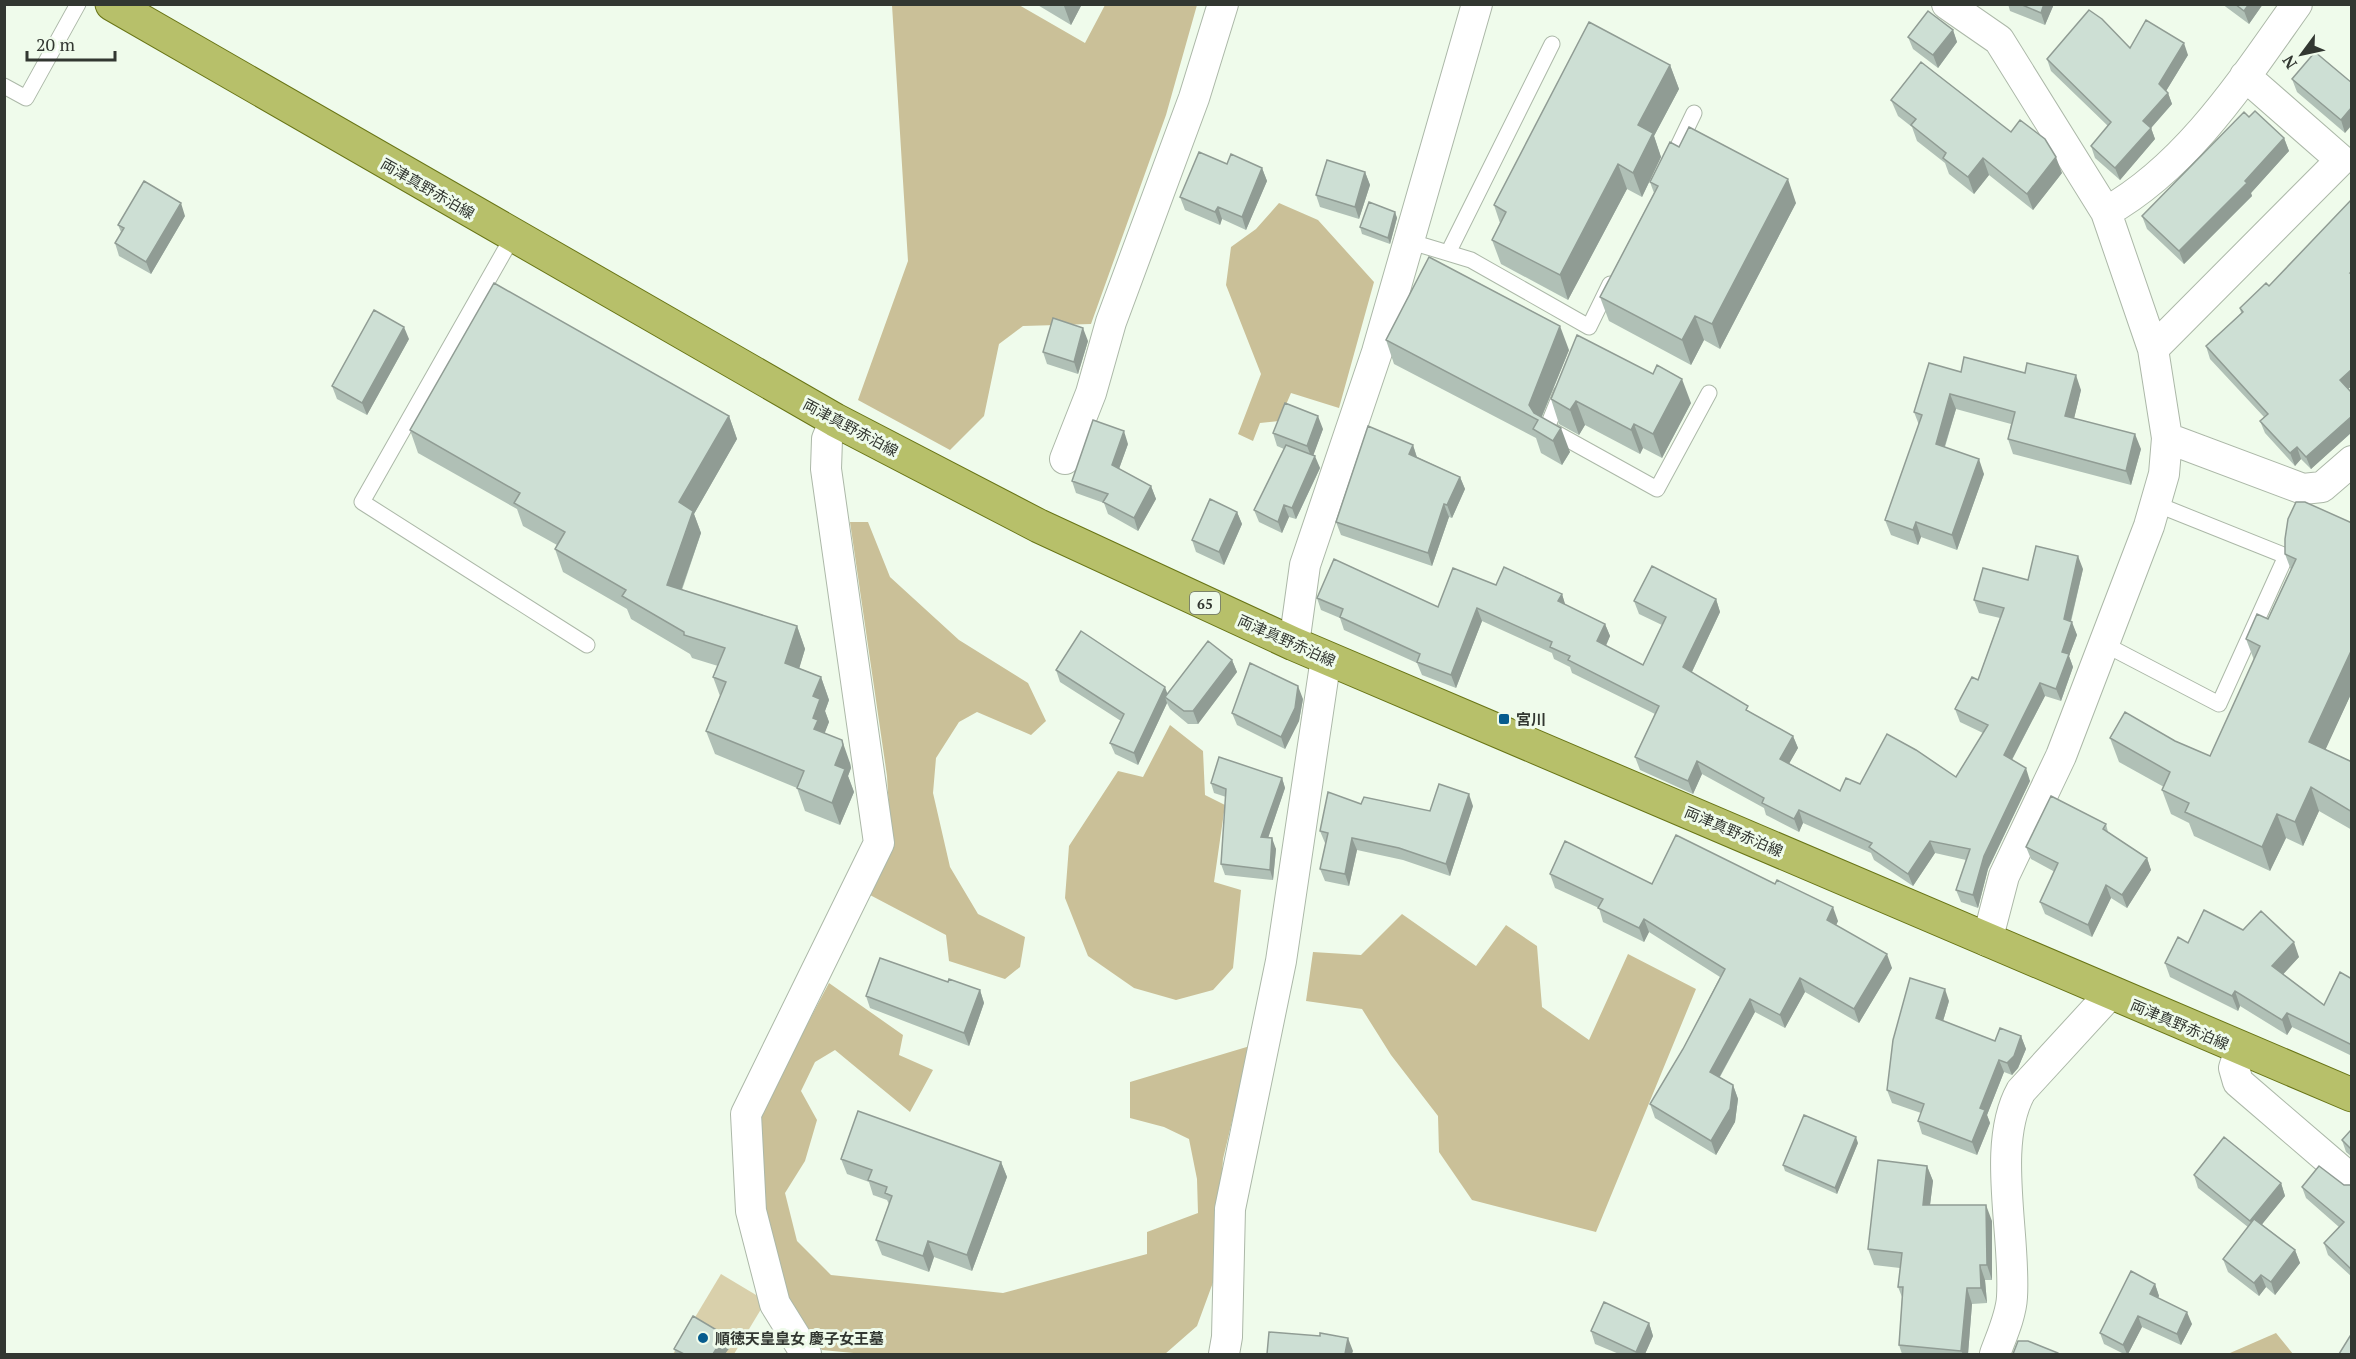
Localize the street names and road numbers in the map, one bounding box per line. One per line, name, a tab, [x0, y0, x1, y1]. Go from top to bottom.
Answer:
street label: 両津真野赤泊線	[378, 153, 478, 223]
street label: 両津真野赤泊線	[800, 394, 902, 460]
road number: 65	[1190, 592, 1220, 614]
street label: 両津真野赤泊線	[1235, 610, 1339, 670]
street label: 両津真野赤泊線	[1682, 801, 1786, 861]
street label: 両津真野赤泊線	[2128, 994, 2232, 1054]

